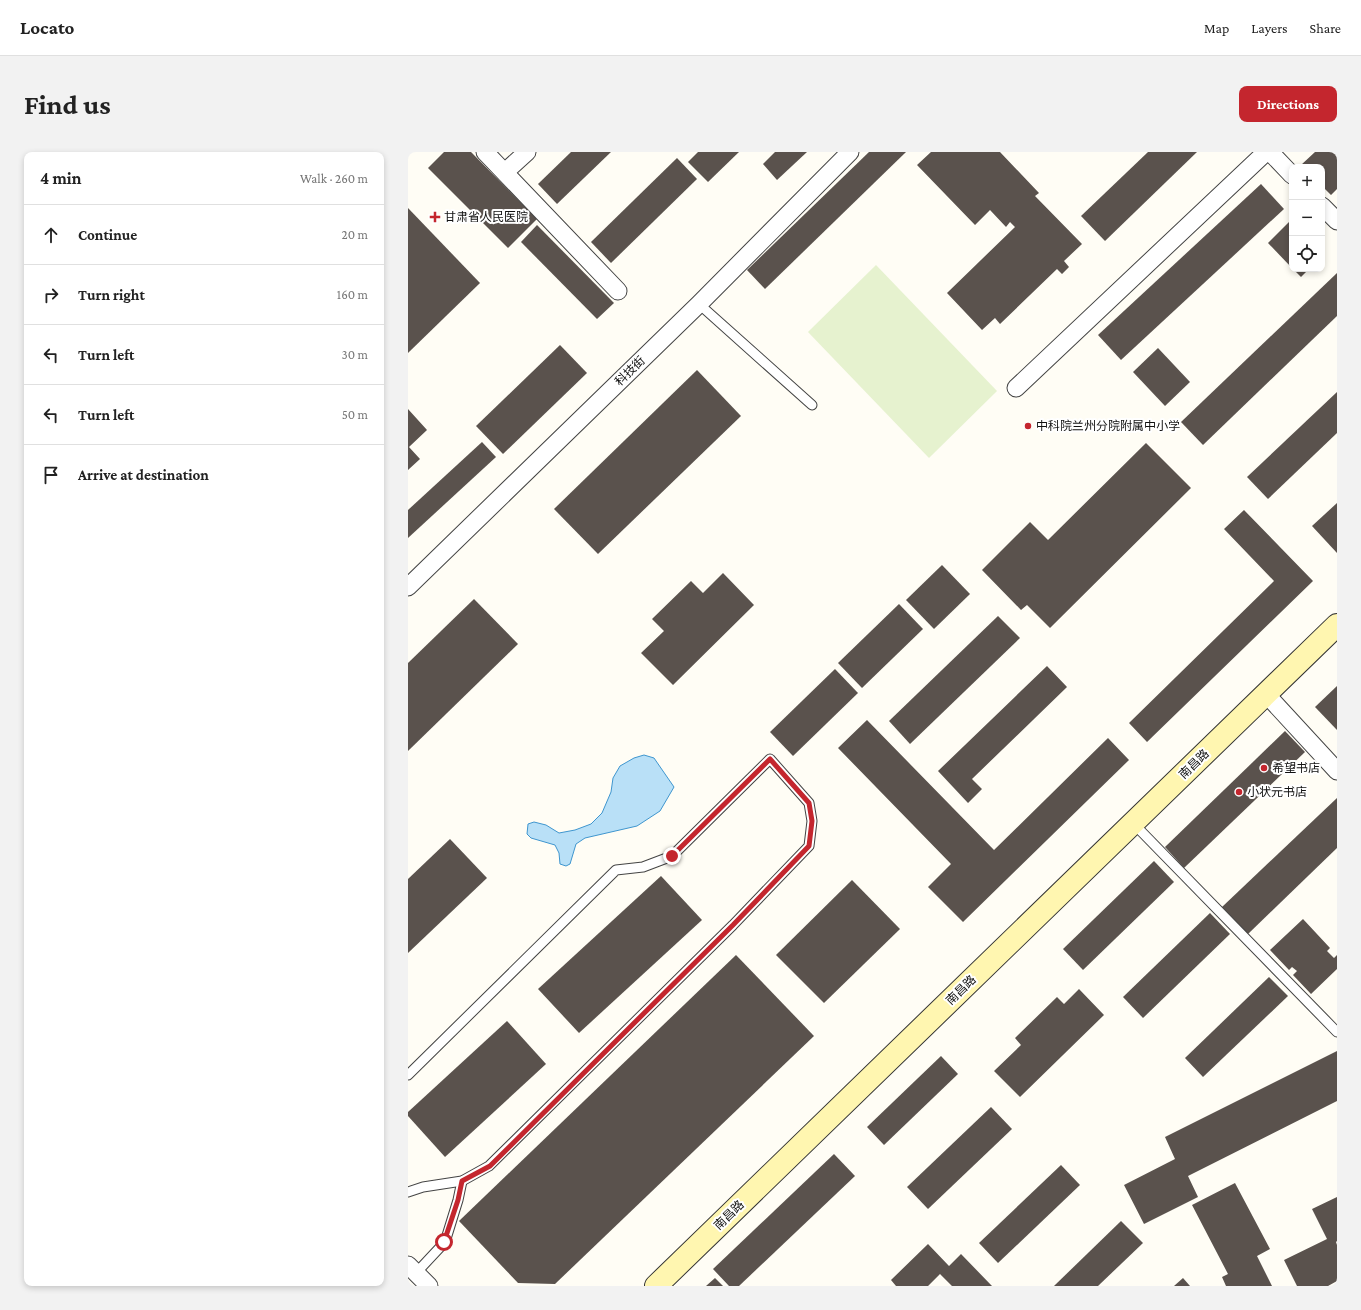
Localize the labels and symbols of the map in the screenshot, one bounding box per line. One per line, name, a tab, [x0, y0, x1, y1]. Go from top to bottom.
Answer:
place label: 甘肃省人民医院	[444, 210, 528, 224]
marker: 甘肃省人民医院	[429, 211, 441, 223]
street label: 科技街	[612, 353, 648, 389]
place label: 中科院兰州分院附属中小学	[1036, 419, 1180, 433]
marker: 中科院兰州分院附属中小学	[1023, 421, 1033, 431]
street label: 南昌路	[1176, 746, 1212, 782]
place label: 希望书店	[1272, 761, 1320, 775]
marker: 希望书店	[1259, 763, 1269, 773]
place label: 小状元书店	[1247, 785, 1307, 799]
marker: 小状元书店	[1234, 787, 1244, 797]
route end	[663, 847, 681, 865]
street label: 南昌路	[943, 972, 979, 1008]
street label: 南昌路	[711, 1197, 747, 1233]
route start	[435, 1233, 453, 1251]

